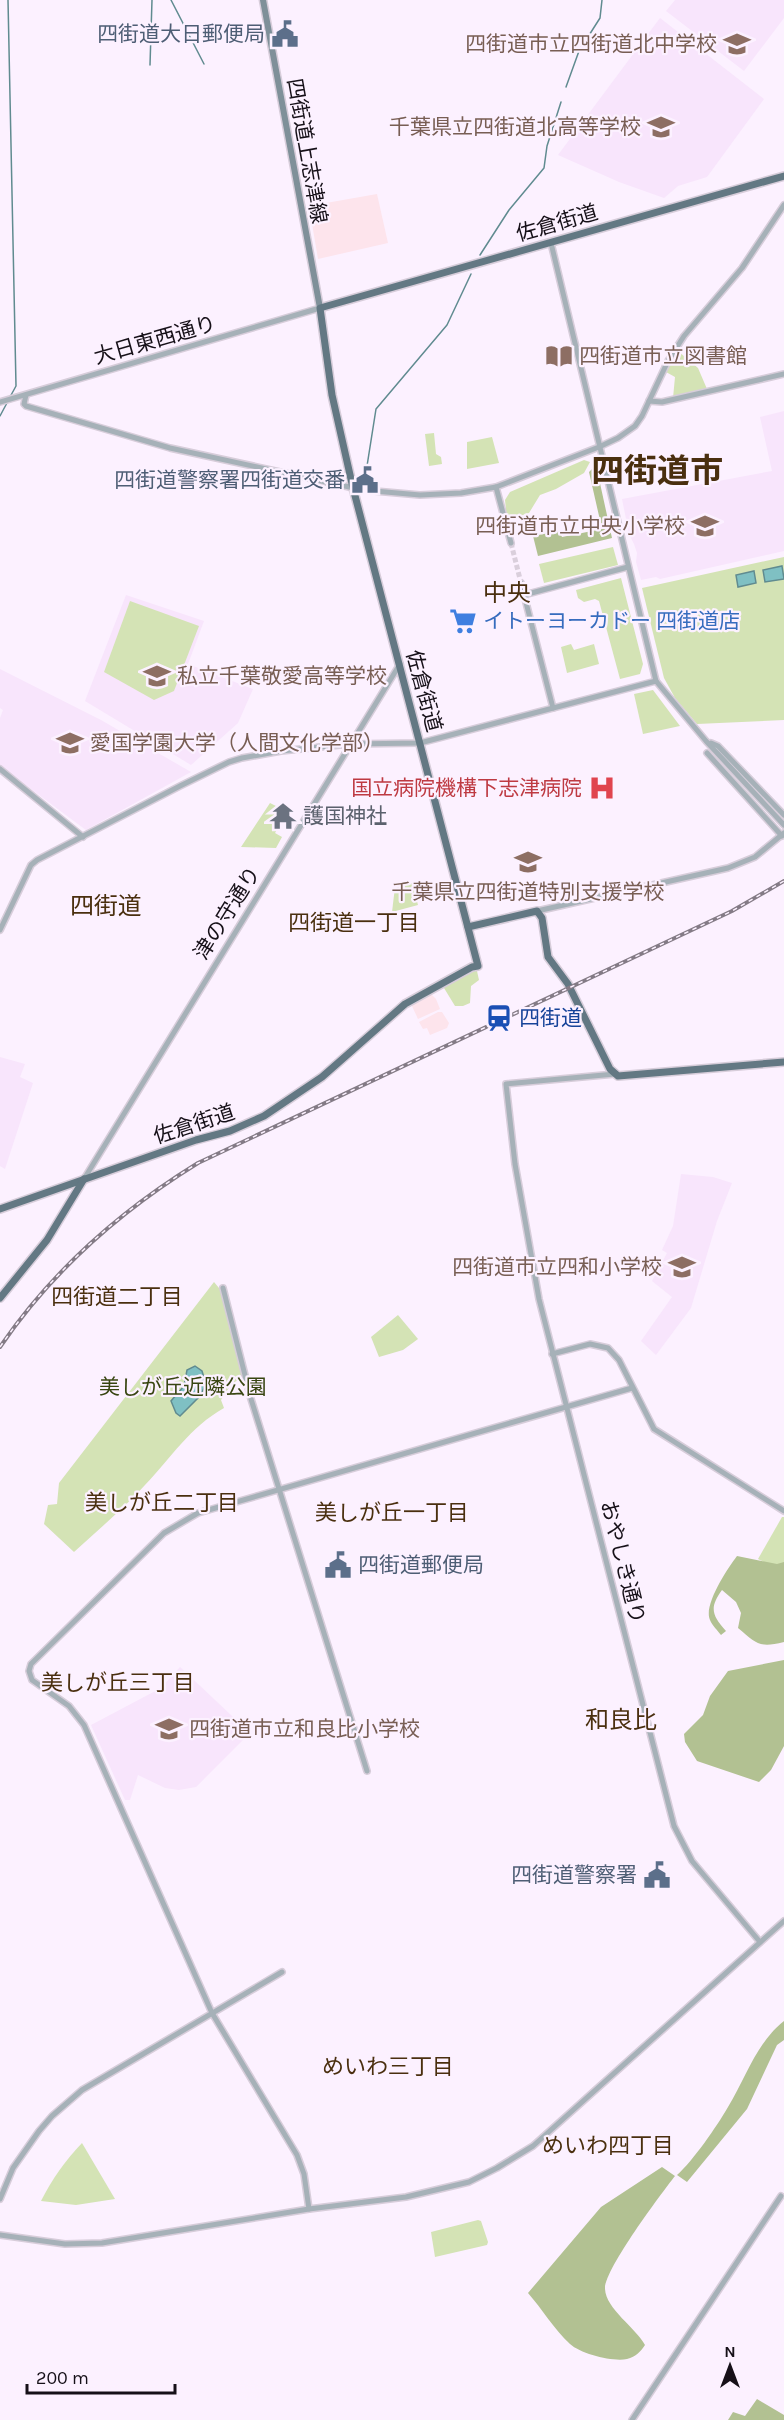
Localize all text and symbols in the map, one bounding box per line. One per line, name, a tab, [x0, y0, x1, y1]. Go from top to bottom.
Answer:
public building icon: 四街道大日郵便局	[270, 19, 300, 49]
place label: 四街道大日郵便局	[97, 22, 265, 46]
school or university icon: 四街道市立四街道北中学校	[722, 29, 752, 59]
place label: 四街道市立四街道北中学校	[465, 32, 717, 56]
street label: 四街道上志津線	[282, 77, 332, 225]
school or university icon: 千葉県立四街道北高等学校	[646, 112, 676, 142]
place label: 千葉県立四街道北高等学校	[389, 115, 641, 139]
street label: 佐倉街道	[513, 200, 601, 246]
street label: 大日東西通り	[91, 311, 219, 369]
library icon: 四街道市立図書館	[544, 341, 574, 371]
place label: 四街道市立図書館	[579, 344, 747, 368]
district label: 四街道市	[591, 452, 723, 490]
public building icon: 四街道警察署四街道交番	[350, 465, 380, 495]
place label: 四街道警察署四街道交番	[114, 468, 345, 492]
school or university icon: 四街道市立中央小学校	[690, 511, 720, 541]
place label: 四街道市立中央小学校	[475, 514, 685, 538]
district label: 中央	[483, 579, 531, 607]
supermarket icon: イトーヨーカドー 四街道店	[448, 606, 478, 636]
place label: イトーヨーカドー 四街道店	[483, 609, 740, 633]
street label: 佐倉街道	[402, 647, 446, 735]
school or university icon: 私立千葉敬愛高等学校	[142, 661, 172, 691]
place label: 私立千葉敬愛高等学校	[177, 664, 387, 688]
school or university icon: 愛国学園大学（人間文化学部）	[55, 728, 85, 758]
place label: 愛国学園大学（人間文化学部）	[90, 731, 384, 755]
hospital icon: 国立病院機構下志津病院	[587, 773, 617, 803]
place label: 国立病院機構下志津病院	[351, 776, 582, 800]
temple icon: 護国神社	[268, 801, 298, 831]
place label: 護国神社	[303, 804, 387, 828]
school or university icon: 千葉県立四街道特別支援学校	[513, 847, 543, 877]
street label: 津の守通り	[189, 862, 265, 964]
place label: 千葉県立四街道特別支援学校	[392, 880, 665, 904]
district label: 四街道	[70, 892, 142, 920]
district label: 四街道一丁目	[288, 910, 420, 936]
station icon: 四街道	[484, 1003, 514, 1033]
place label: 四街道	[519, 1006, 582, 1030]
street label: 佐倉街道	[150, 1100, 238, 1148]
school or university icon: 四街道市立四和小学校	[667, 1252, 697, 1282]
place label: 四街道市立四和小学校	[452, 1255, 662, 1279]
district label: 四街道二丁目	[51, 1284, 183, 1310]
park label: 美しが丘近隣公園	[99, 1375, 267, 1399]
district label: 美しが丘二丁目	[85, 1490, 239, 1516]
street label: おやしき通り	[596, 1498, 650, 1626]
district label: 美しが丘一丁目	[315, 1500, 469, 1526]
public building icon: 四街道郵便局	[323, 1550, 353, 1580]
place label: 四街道郵便局	[358, 1553, 484, 1577]
district label: 美しが丘三丁目	[41, 1670, 195, 1696]
district label: 和良比	[585, 1706, 657, 1734]
school or university icon: 四街道市立和良比小学校	[154, 1714, 184, 1744]
place label: 四街道市立和良比小学校	[189, 1717, 420, 1741]
public building icon: 四街道警察署	[642, 1860, 672, 1890]
place label: 四街道警察署	[511, 1863, 637, 1887]
district label: めいわ三丁目	[322, 2054, 454, 2080]
district label: めいわ四丁目	[542, 2133, 674, 2159]
north arrow	[700, 2336, 760, 2396]
text: N	[724, 2342, 736, 2361]
scale bar	[27, 2357, 176, 2395]
text: 200 m	[36, 2367, 89, 2389]

